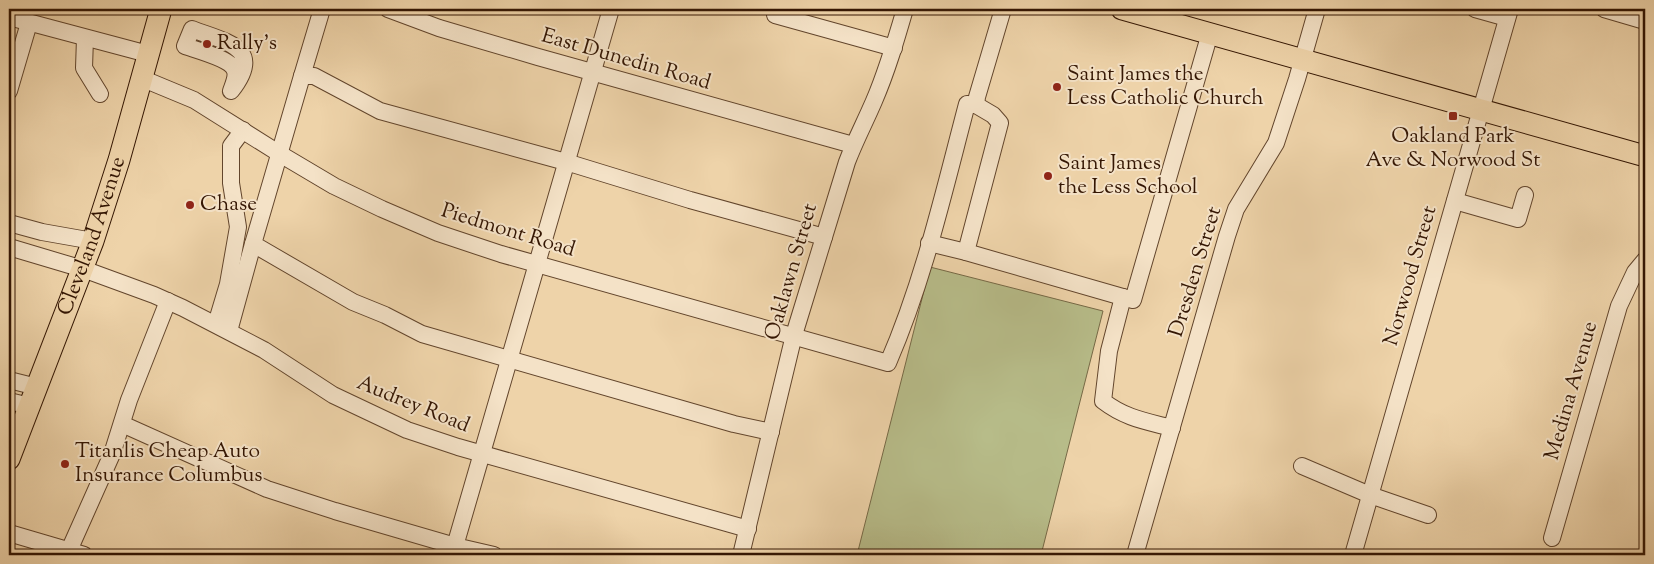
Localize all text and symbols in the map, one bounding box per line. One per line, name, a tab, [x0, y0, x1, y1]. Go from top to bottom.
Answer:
street label: East Dunedin Road	[538, 21, 714, 99]
place label: Rally's	[217, 29, 277, 59]
marker: Rally's	[201, 38, 213, 50]
place label: Saint James the Less Catholic Church	[1067, 60, 1264, 114]
marker: Saint James the Less Catholic Church	[1051, 81, 1063, 93]
marker: Oakland Park Ave & Norwood St	[1447, 110, 1459, 122]
place label: Oakland Park Ave & Norwood St	[1366, 122, 1540, 176]
place label: Saint James the Less School	[1058, 149, 1198, 203]
street label: Cleveland Avenue	[51, 153, 134, 320]
marker: Saint James the Less School	[1042, 170, 1054, 182]
place label: Chase	[200, 190, 257, 220]
street label: Piedmont Road	[437, 196, 579, 266]
marker: Chase	[184, 199, 196, 211]
street label: Oaklawn Street	[758, 200, 826, 344]
street label: Norwood Street	[1377, 202, 1445, 350]
street label: Dresden Street	[1162, 203, 1230, 341]
street label: Medina Avenue	[1538, 318, 1606, 464]
street label: Audrey Road	[352, 369, 474, 441]
place label: Titanlis Cheap Auto Insurance Columbus	[75, 437, 263, 491]
marker: Titanlis Cheap Auto Insurance Columbus	[59, 458, 71, 470]

